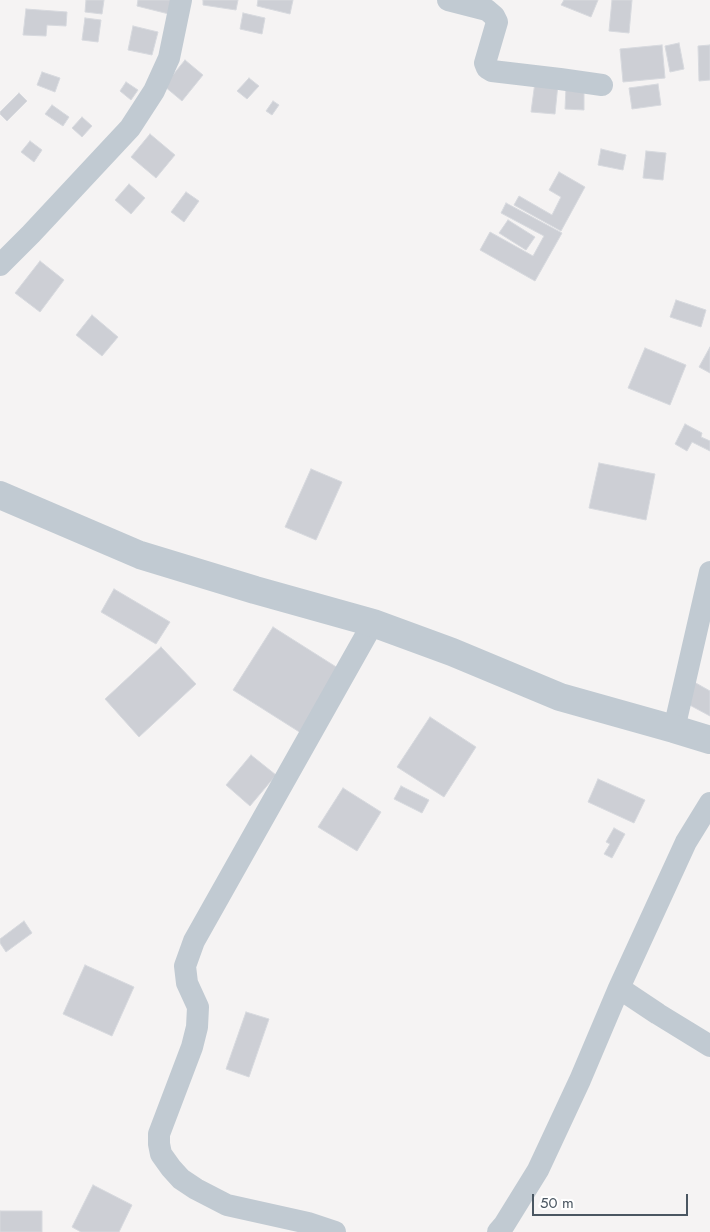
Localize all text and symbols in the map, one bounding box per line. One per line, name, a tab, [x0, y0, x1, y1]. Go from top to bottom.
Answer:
scale bar	[535, 1184, 691, 1216]
text: 50 m	[540, 1192, 574, 1214]

